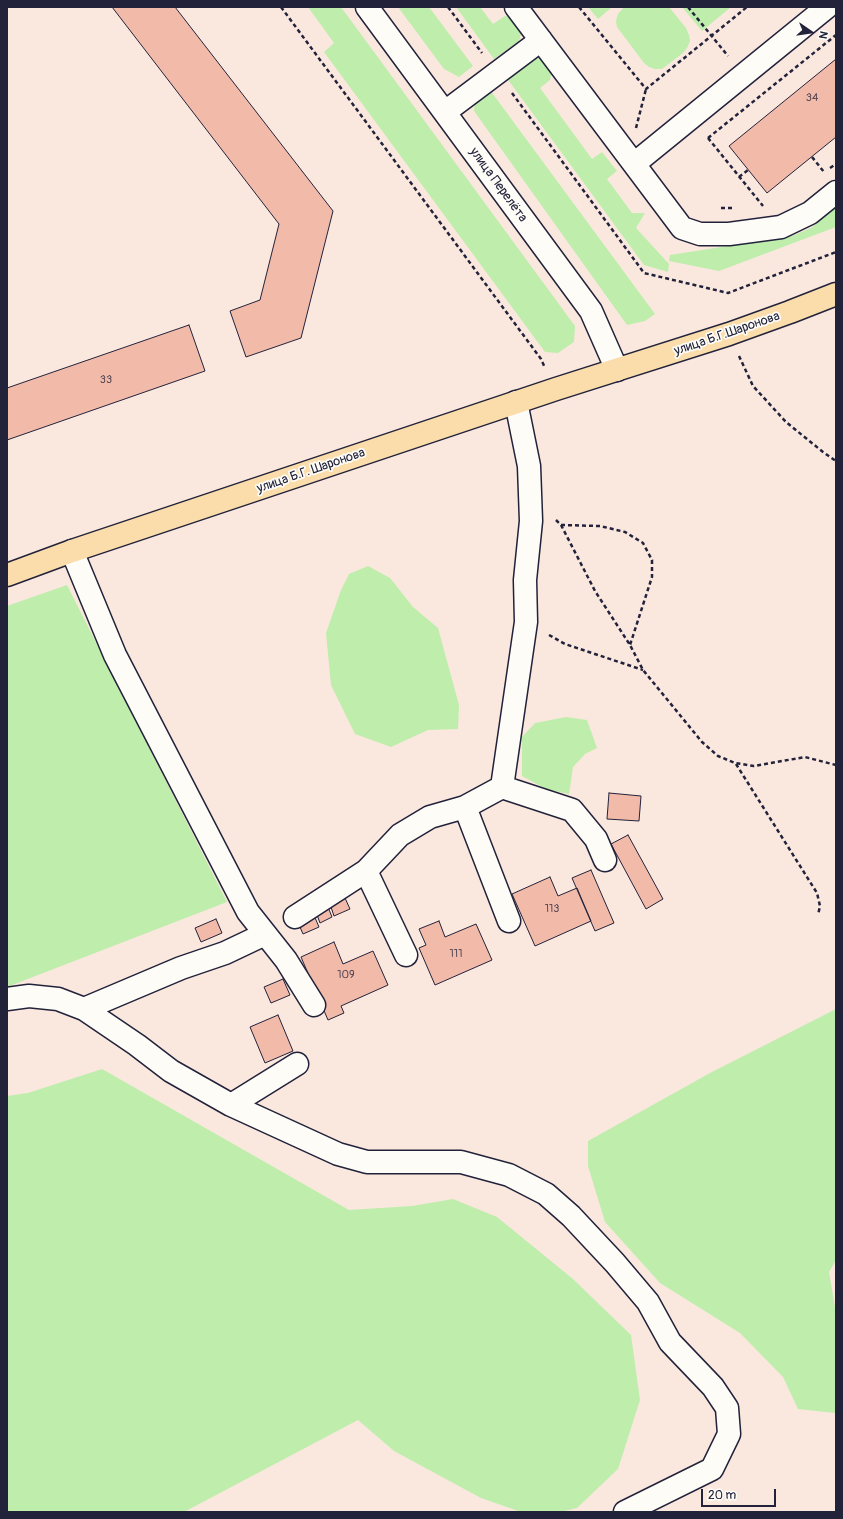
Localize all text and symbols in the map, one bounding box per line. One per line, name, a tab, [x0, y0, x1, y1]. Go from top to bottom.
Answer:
north arrow	[791, 12, 831, 52]
text: N	[816, 30, 830, 40]
house number: 34	[806, 91, 818, 105]
street label: улица Перелёта	[466, 145, 530, 225]
street label: улица Б.Г.Шаронова	[672, 309, 782, 359]
house number: 33	[100, 373, 112, 387]
street label: улица Б.Г. Шаронова	[255, 445, 367, 497]
house number: 113	[545, 902, 559, 916]
house number: 111	[450, 947, 462, 961]
house number: 109	[337, 968, 355, 982]
scale bar	[703, 1481, 778, 1507]
text: 20 m	[708, 1488, 736, 1503]

